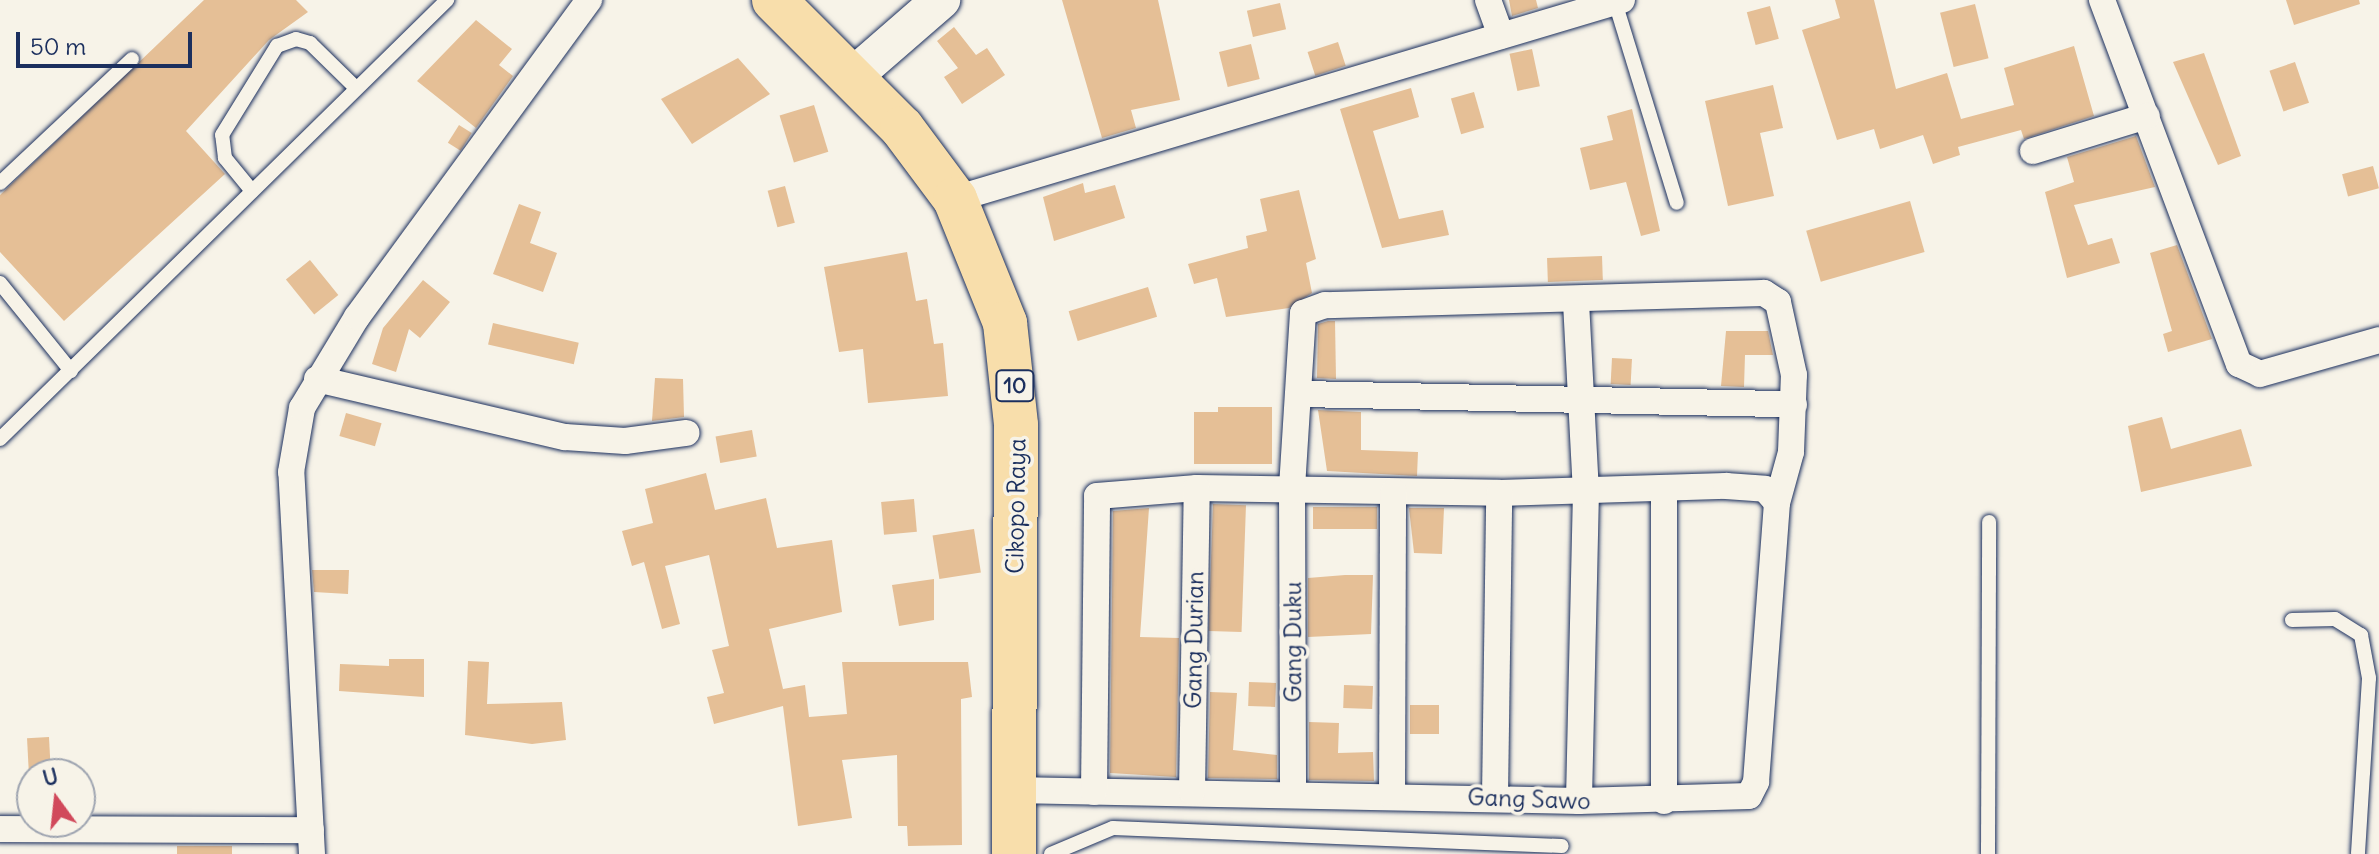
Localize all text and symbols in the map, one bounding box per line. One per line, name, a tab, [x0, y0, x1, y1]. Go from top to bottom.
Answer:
scale bar	[20, 16, 196, 66]
text: 50 m	[30, 31, 86, 61]
road number: 10	[995, 368, 1035, 404]
street label: Cikopo Raya	[1000, 438, 1032, 574]
street label: Gang Durian	[1178, 571, 1210, 709]
street label: Gang Duku	[1279, 581, 1307, 703]
north arrow	[16, 758, 96, 838]
text: U	[39, 761, 61, 792]
street label: Gang Sawo	[1467, 782, 1591, 816]

